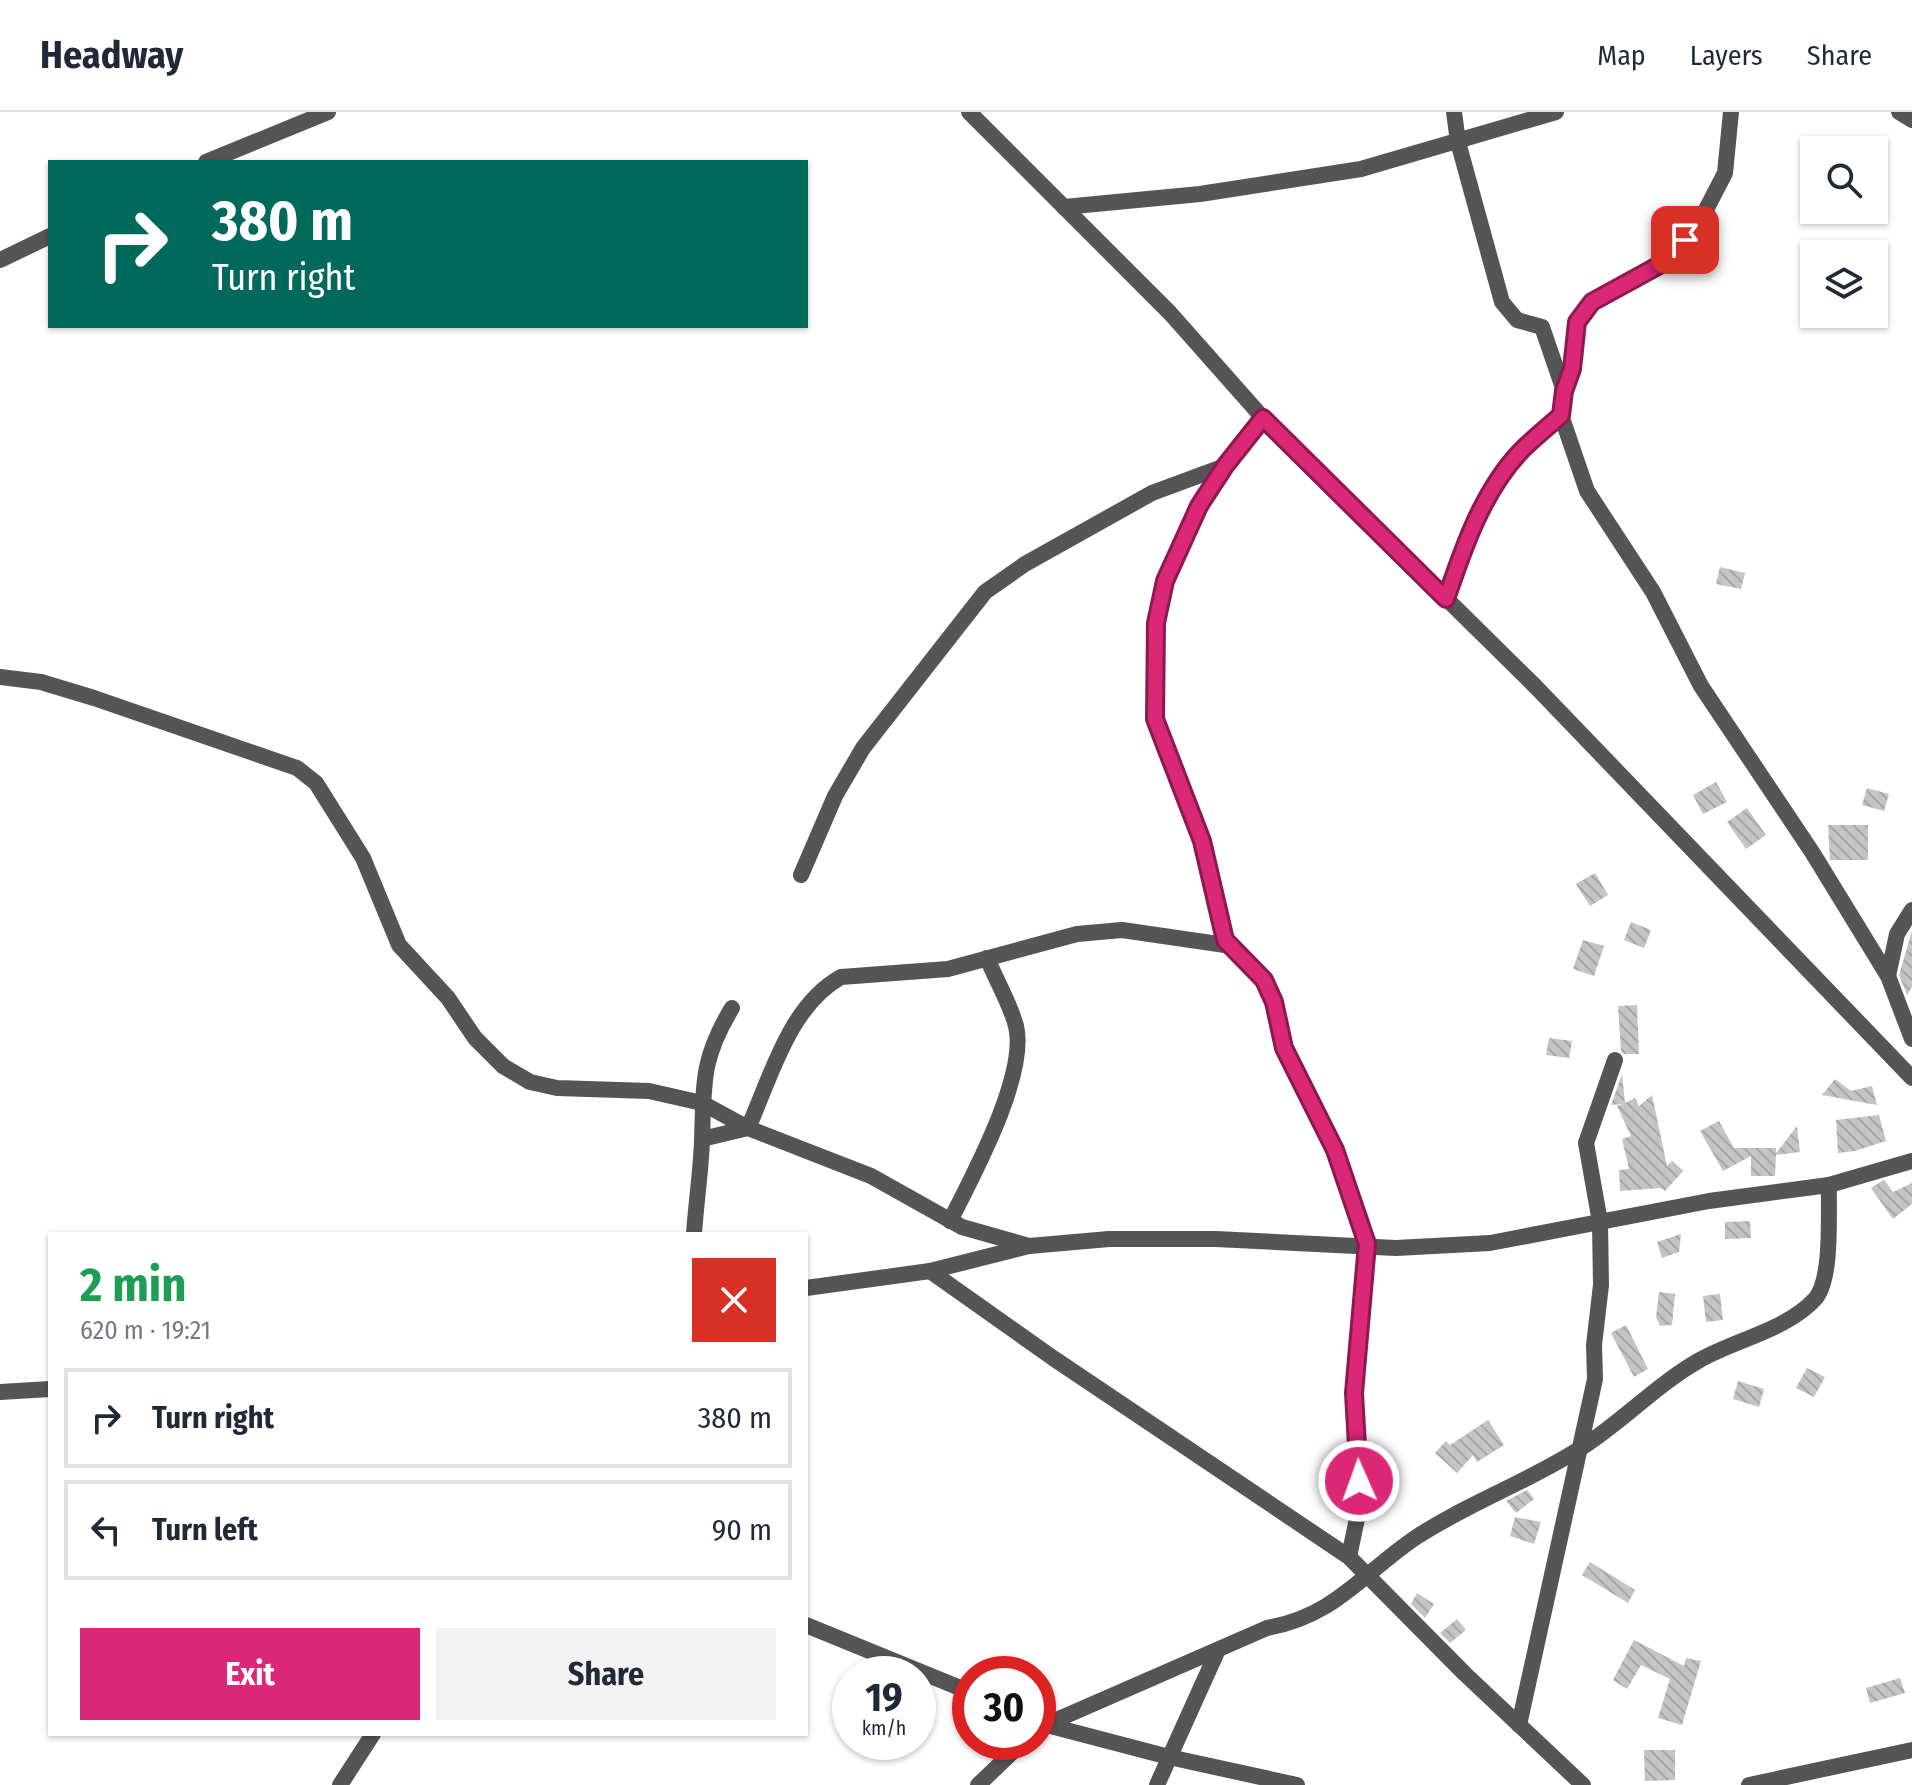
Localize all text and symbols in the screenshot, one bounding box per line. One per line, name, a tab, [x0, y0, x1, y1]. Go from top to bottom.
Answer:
text: Headway	[40, 32, 183, 78]
text: Map	[1597, 39, 1646, 72]
text: Layers	[1690, 39, 1763, 72]
text: Share	[1807, 39, 1872, 72]
map controls	[1800, 136, 1888, 328]
button: search	[1800, 136, 1888, 224]
text: 380 m	[212, 188, 353, 255]
icon: right	[80, 192, 184, 296]
pin	[1651, 206, 1719, 274]
icon: arrive	[1663, 218, 1707, 262]
button: layers	[1800, 240, 1888, 328]
text: Turn right	[212, 256, 355, 300]
text: 2 min	[80, 1256, 186, 1314]
button: close	[692, 1258, 776, 1342]
text: 620 m · 19:21	[80, 1315, 211, 1346]
icon: right	[84, 1396, 128, 1440]
text: Turn right	[152, 1400, 274, 1436]
text: 380 m	[698, 1400, 772, 1436]
position arrow	[1317, 1439, 1401, 1523]
icon: left	[84, 1508, 128, 1552]
text: Turn left	[152, 1512, 258, 1548]
text: 90 m	[712, 1512, 772, 1548]
button: Exit	[80, 1628, 420, 1720]
button: Share	[436, 1628, 776, 1720]
speed limit sign: 30	[952, 1656, 1056, 1760]
text: 19	[865, 1674, 903, 1722]
text: km/h	[862, 1716, 906, 1740]

